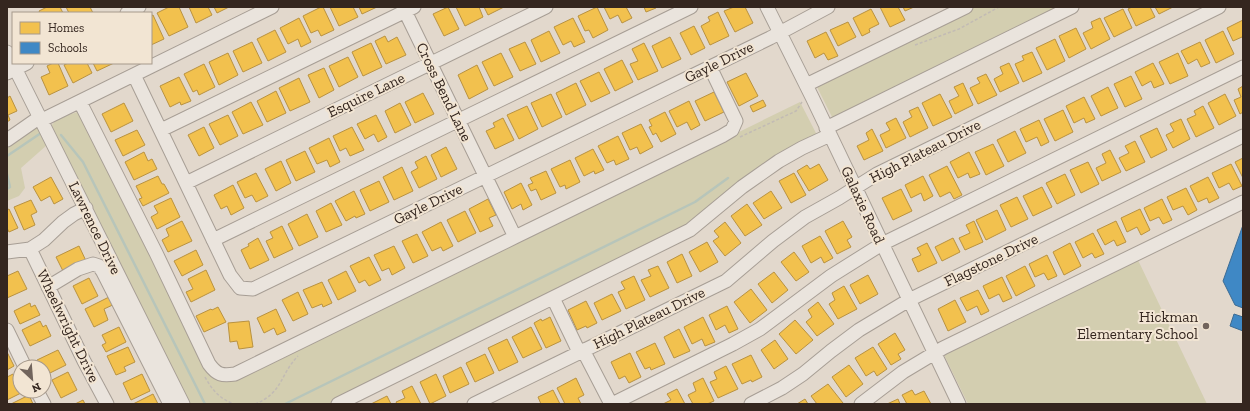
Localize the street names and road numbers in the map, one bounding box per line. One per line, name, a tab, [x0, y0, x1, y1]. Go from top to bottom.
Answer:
street label: Gayle Drive	[682, 38, 756, 86]
street label: Cross Bend Lane	[412, 40, 476, 144]
street label: Esquire Lane	[324, 69, 408, 121]
street label: High Plateau Drive	[866, 115, 984, 187]
street label: Galaxie Road	[837, 163, 889, 247]
street label: Lawrence Drive	[65, 179, 125, 277]
street label: Gayle Drive	[391, 180, 465, 228]
street label: Flagstone Drive	[941, 230, 1041, 290]
street label: Wheelwright Drive	[33, 267, 103, 385]
street label: High Plateau Drive	[590, 283, 708, 353]

